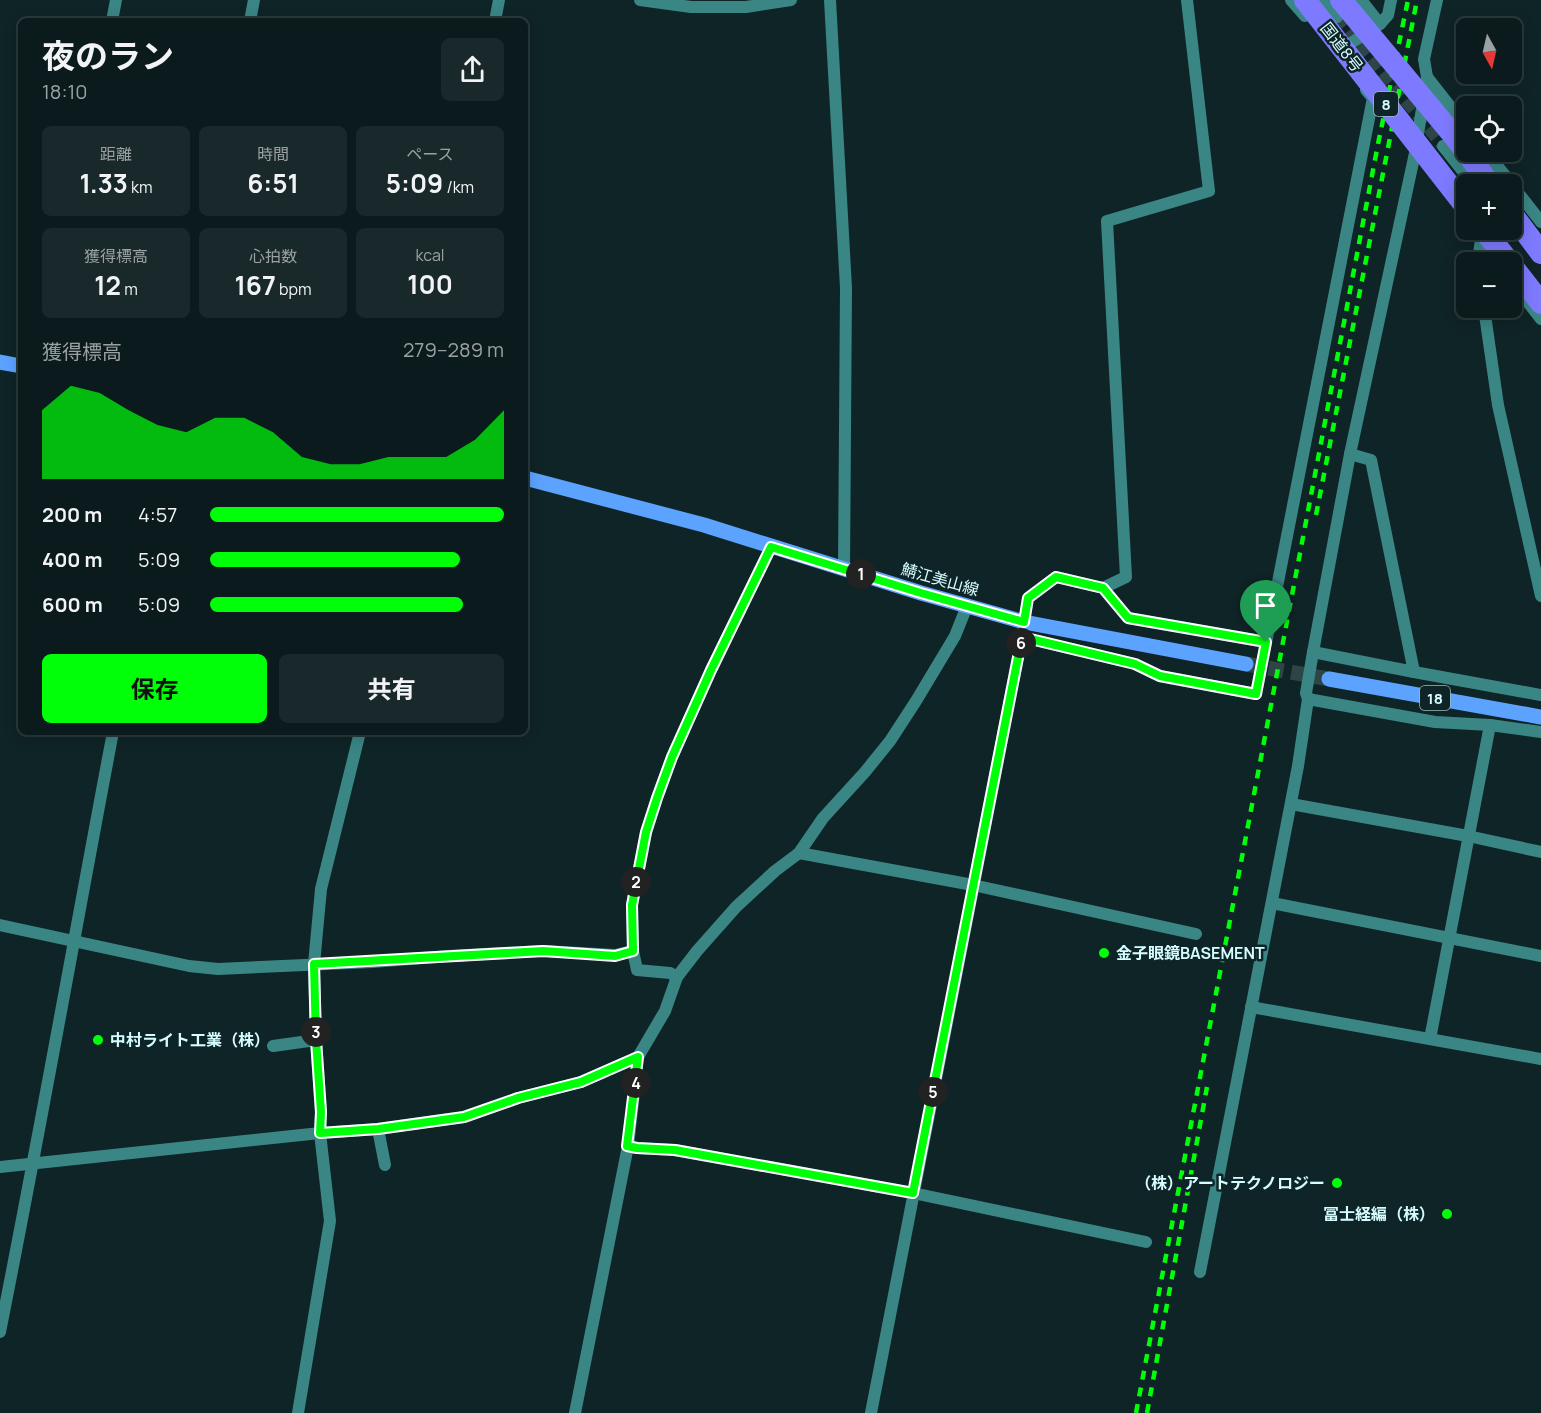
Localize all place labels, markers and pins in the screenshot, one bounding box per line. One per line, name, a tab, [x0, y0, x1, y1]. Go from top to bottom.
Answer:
pin: 1	[846, 559, 876, 589]
pin	[1240, 580, 1291, 642]
pin: 6	[1006, 628, 1036, 658]
pin: 2	[621, 867, 651, 897]
place label: 金子眼鏡BASEMENT	[1116, 942, 1265, 964]
marker: 金子眼鏡BASEMENT	[1097, 946, 1111, 960]
pin: 3	[301, 1017, 331, 1047]
place label: 中村ライト工業（株）	[110, 1029, 270, 1051]
marker: 中村ライト工業（株）	[91, 1033, 105, 1047]
pin: 4	[621, 1068, 651, 1098]
pin: 5	[918, 1077, 948, 1107]
place label: （株）アートテクノロジー	[1135, 1172, 1325, 1194]
marker: （株）アートテクノロジー	[1330, 1176, 1344, 1190]
place label: 冨士経編（株）	[1323, 1203, 1435, 1225]
marker: 冨士経編（株）	[1440, 1207, 1454, 1221]

